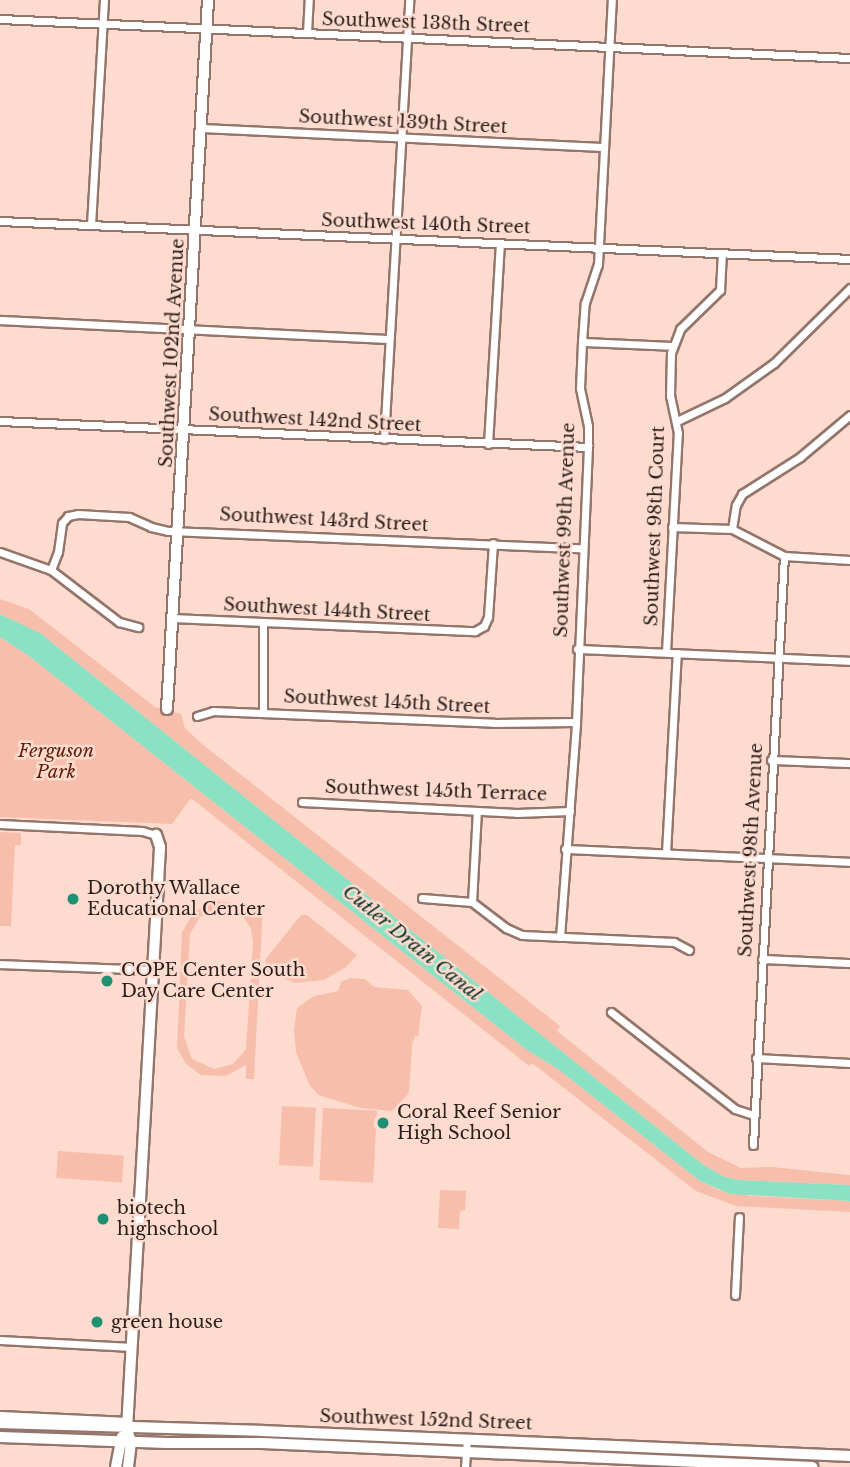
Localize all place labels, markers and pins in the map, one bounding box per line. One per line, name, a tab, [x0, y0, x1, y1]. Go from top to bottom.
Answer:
place label: Dorothy Wallace Educational Center	[87, 878, 265, 920]
marker: Dorothy Wallace Educational Center	[65, 891, 81, 907]
place label: COPE Center South Day Care Center	[121, 960, 305, 1002]
marker: COPE Center South Day Care Center	[99, 973, 115, 989]
place label: Coral Reef Senior High School	[397, 1102, 561, 1144]
marker: Coral Reef Senior High School	[375, 1115, 391, 1131]
place label: biotech highschool	[117, 1198, 218, 1240]
marker: biotech highschool	[95, 1211, 111, 1227]
place label: green house	[111, 1311, 223, 1333]
marker: green house	[89, 1314, 105, 1330]

